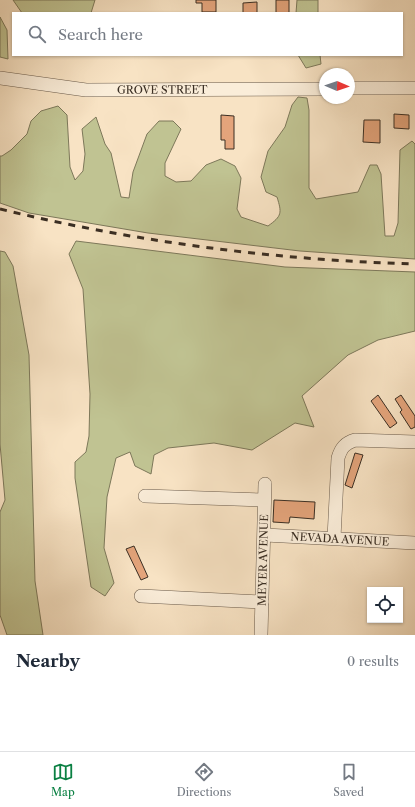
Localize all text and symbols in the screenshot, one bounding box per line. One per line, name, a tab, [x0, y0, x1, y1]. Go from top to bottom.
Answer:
search box	[12, 12, 403, 56]
icon: search	[26, 23, 48, 45]
text: Search here	[58, 25, 143, 44]
north arrow	[319, 68, 355, 104]
street label: GROVE STREET	[117, 82, 208, 97]
street label: MEYER AVENUE	[255, 513, 271, 606]
street label: NEVADA AVENUE	[290, 529, 390, 549]
map controls	[367, 587, 403, 623]
button: locate	[367, 587, 403, 623]
text: Nearby	[16, 651, 80, 671]
text: 0 results	[347, 653, 399, 669]
tab: Map	[51, 761, 75, 799]
tab: Directions	[177, 761, 231, 799]
tab: Saved	[333, 761, 364, 799]

